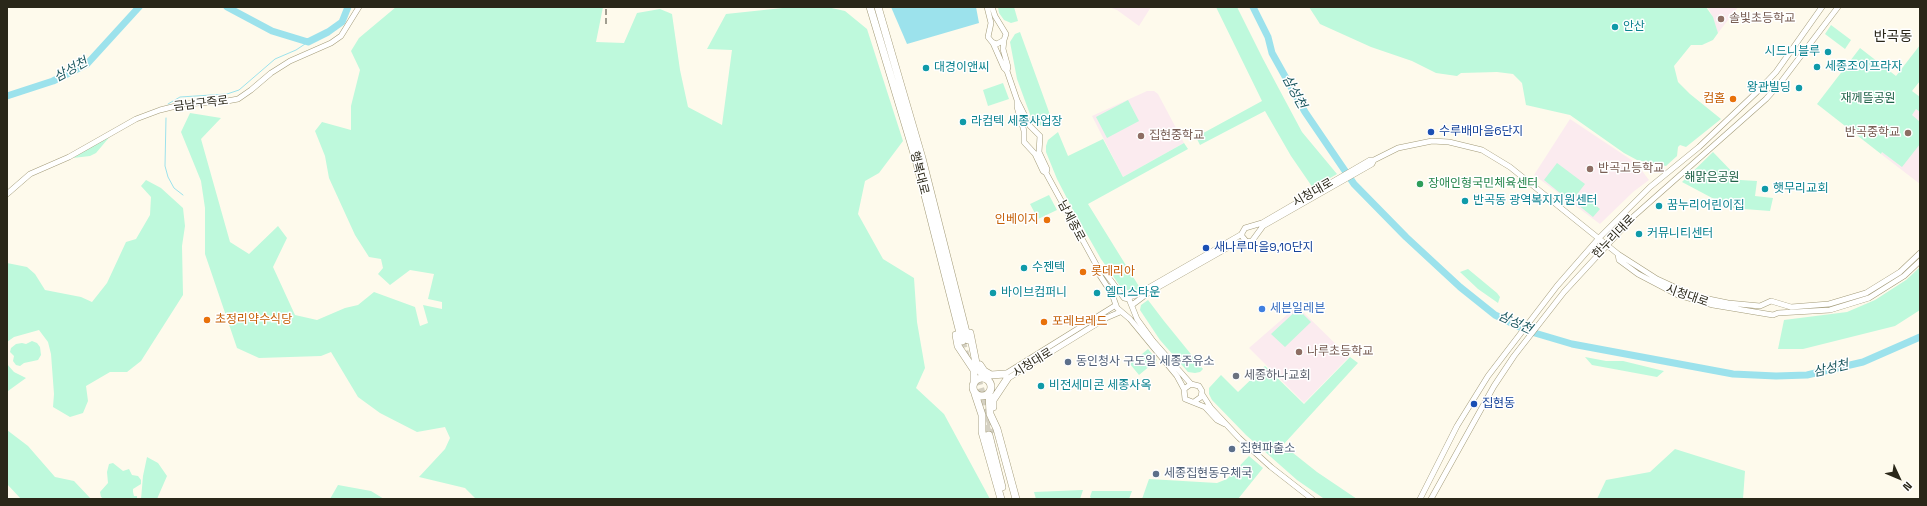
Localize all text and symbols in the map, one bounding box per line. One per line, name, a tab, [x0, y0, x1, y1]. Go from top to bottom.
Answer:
place label: 솔빛초등학교	[1729, 12, 1795, 26]
marker: 솔빛초등학교	[1716, 14, 1726, 24]
place label: 안산	[1623, 20, 1645, 34]
marker: 안산	[1610, 22, 1620, 32]
district label: 반곡동	[1874, 29, 1912, 45]
place label: 시드니블루	[1765, 45, 1820, 59]
marker: 시드니블루	[1823, 47, 1833, 57]
water label: 삼성천	[52, 54, 90, 86]
place label: 세종조이프라자	[1825, 60, 1902, 74]
place label: 대경이앤씨	[934, 61, 989, 75]
marker: 세종조이프라자	[1812, 62, 1822, 72]
marker: 대경이앤씨	[921, 63, 931, 73]
water label: 삼성천	[1278, 73, 1310, 111]
place label: 왕관빌딩	[1747, 81, 1791, 95]
marker: 왕관빌딩	[1794, 83, 1804, 93]
place label: 컴홈	[1703, 92, 1725, 106]
park label: 재께뜰공원	[1840, 92, 1896, 106]
street label: 금남구즉로	[173, 93, 229, 115]
marker: 컴홈	[1728, 94, 1738, 104]
place label: 라컴텍 세종사업장	[971, 115, 1062, 129]
marker: 라컴텍 세종사업장	[958, 117, 968, 127]
place label: 수루배마을6단지	[1439, 125, 1524, 139]
place label: 반곡중학교	[1845, 126, 1900, 140]
marker: 수루배마을6단지	[1426, 127, 1436, 137]
marker: 반곡중학교	[1903, 128, 1913, 138]
place label: 집현중학교	[1149, 129, 1204, 143]
marker: 집현중학교	[1136, 131, 1146, 141]
street label: 행복대로	[907, 150, 931, 196]
place label: 반곡고등학교	[1598, 162, 1664, 176]
marker: 반곡고등학교	[1585, 164, 1595, 174]
park label: 해맑은공원	[1684, 171, 1740, 185]
street label: 시청대로	[1290, 176, 1336, 210]
place label: 장애인형국민체육센터	[1428, 177, 1538, 191]
marker: 장애인형국민체육센터	[1415, 179, 1425, 189]
place label: 햇무리교회	[1773, 182, 1828, 196]
marker: 햇무리교회	[1760, 184, 1770, 194]
place label: 반곡동 광역복지지원센터	[1473, 194, 1598, 208]
marker: 반곡동 광역복지지원센터	[1460, 196, 1470, 206]
street label: 남세종로	[1054, 198, 1088, 244]
place label: 꿈누리어린이집	[1667, 199, 1744, 213]
marker: 꿈누리어린이집	[1654, 201, 1664, 211]
street label: 한누리대로	[1590, 212, 1638, 262]
place label: 인베이지	[995, 213, 1039, 227]
marker: 인베이지	[1042, 215, 1052, 225]
place label: 커뮤니티센터	[1647, 227, 1713, 241]
marker: 커뮤니티센터	[1634, 229, 1644, 239]
place label: 새나루마을9,10단지	[1214, 241, 1314, 255]
marker: 새나루마을9,10단지	[1201, 243, 1211, 253]
place label: 수젠텍	[1032, 261, 1065, 275]
marker: 수젠텍	[1019, 263, 1029, 273]
place label: 롯데리아	[1091, 265, 1135, 279]
marker: 롯데리아	[1078, 267, 1088, 277]
street label: 시청대로	[1664, 282, 1710, 310]
place label: 바이브컴퍼니	[1001, 286, 1067, 300]
place label: 엘디스타운	[1105, 286, 1160, 300]
marker: 바이브컴퍼니	[988, 288, 998, 298]
marker: 엘디스타운	[1092, 288, 1102, 298]
place label: 세븐일레븐	[1270, 302, 1325, 316]
marker: 세븐일레븐	[1257, 304, 1267, 314]
water label: 삼성천	[1495, 308, 1535, 338]
place label: 초정리약수식당	[215, 313, 292, 327]
marker: 초정리약수식당	[202, 315, 212, 325]
place label: 포레브레드	[1052, 315, 1107, 329]
marker: 포레브레드	[1039, 317, 1049, 327]
street label: 시청대로	[1010, 345, 1056, 381]
place label: 나루초등학교	[1307, 345, 1373, 359]
marker: 나루초등학교	[1294, 347, 1304, 357]
place label: 동인청사 구도일 세종주유소	[1076, 355, 1215, 369]
marker: 동인청사 구도일 세종주유소	[1063, 357, 1073, 367]
water label: 삼성천	[1812, 357, 1850, 381]
place label: 세종하나교회	[1244, 369, 1310, 383]
marker: 세종하나교회	[1231, 371, 1241, 381]
place label: 비전세미콘 세종사옥	[1049, 379, 1151, 393]
marker: 비전세미콘 세종사옥	[1036, 381, 1046, 391]
place label: 집현동	[1482, 397, 1515, 411]
marker: 집현동	[1469, 399, 1479, 409]
place label: 집현파출소	[1240, 442, 1295, 456]
marker: 집현파출소	[1227, 444, 1237, 454]
north arrow	[1879, 458, 1919, 498]
place label: 세종집현동우체국	[1164, 467, 1252, 481]
marker: 세종집현동우체국	[1151, 469, 1161, 479]
text: N	[1900, 479, 1915, 494]

